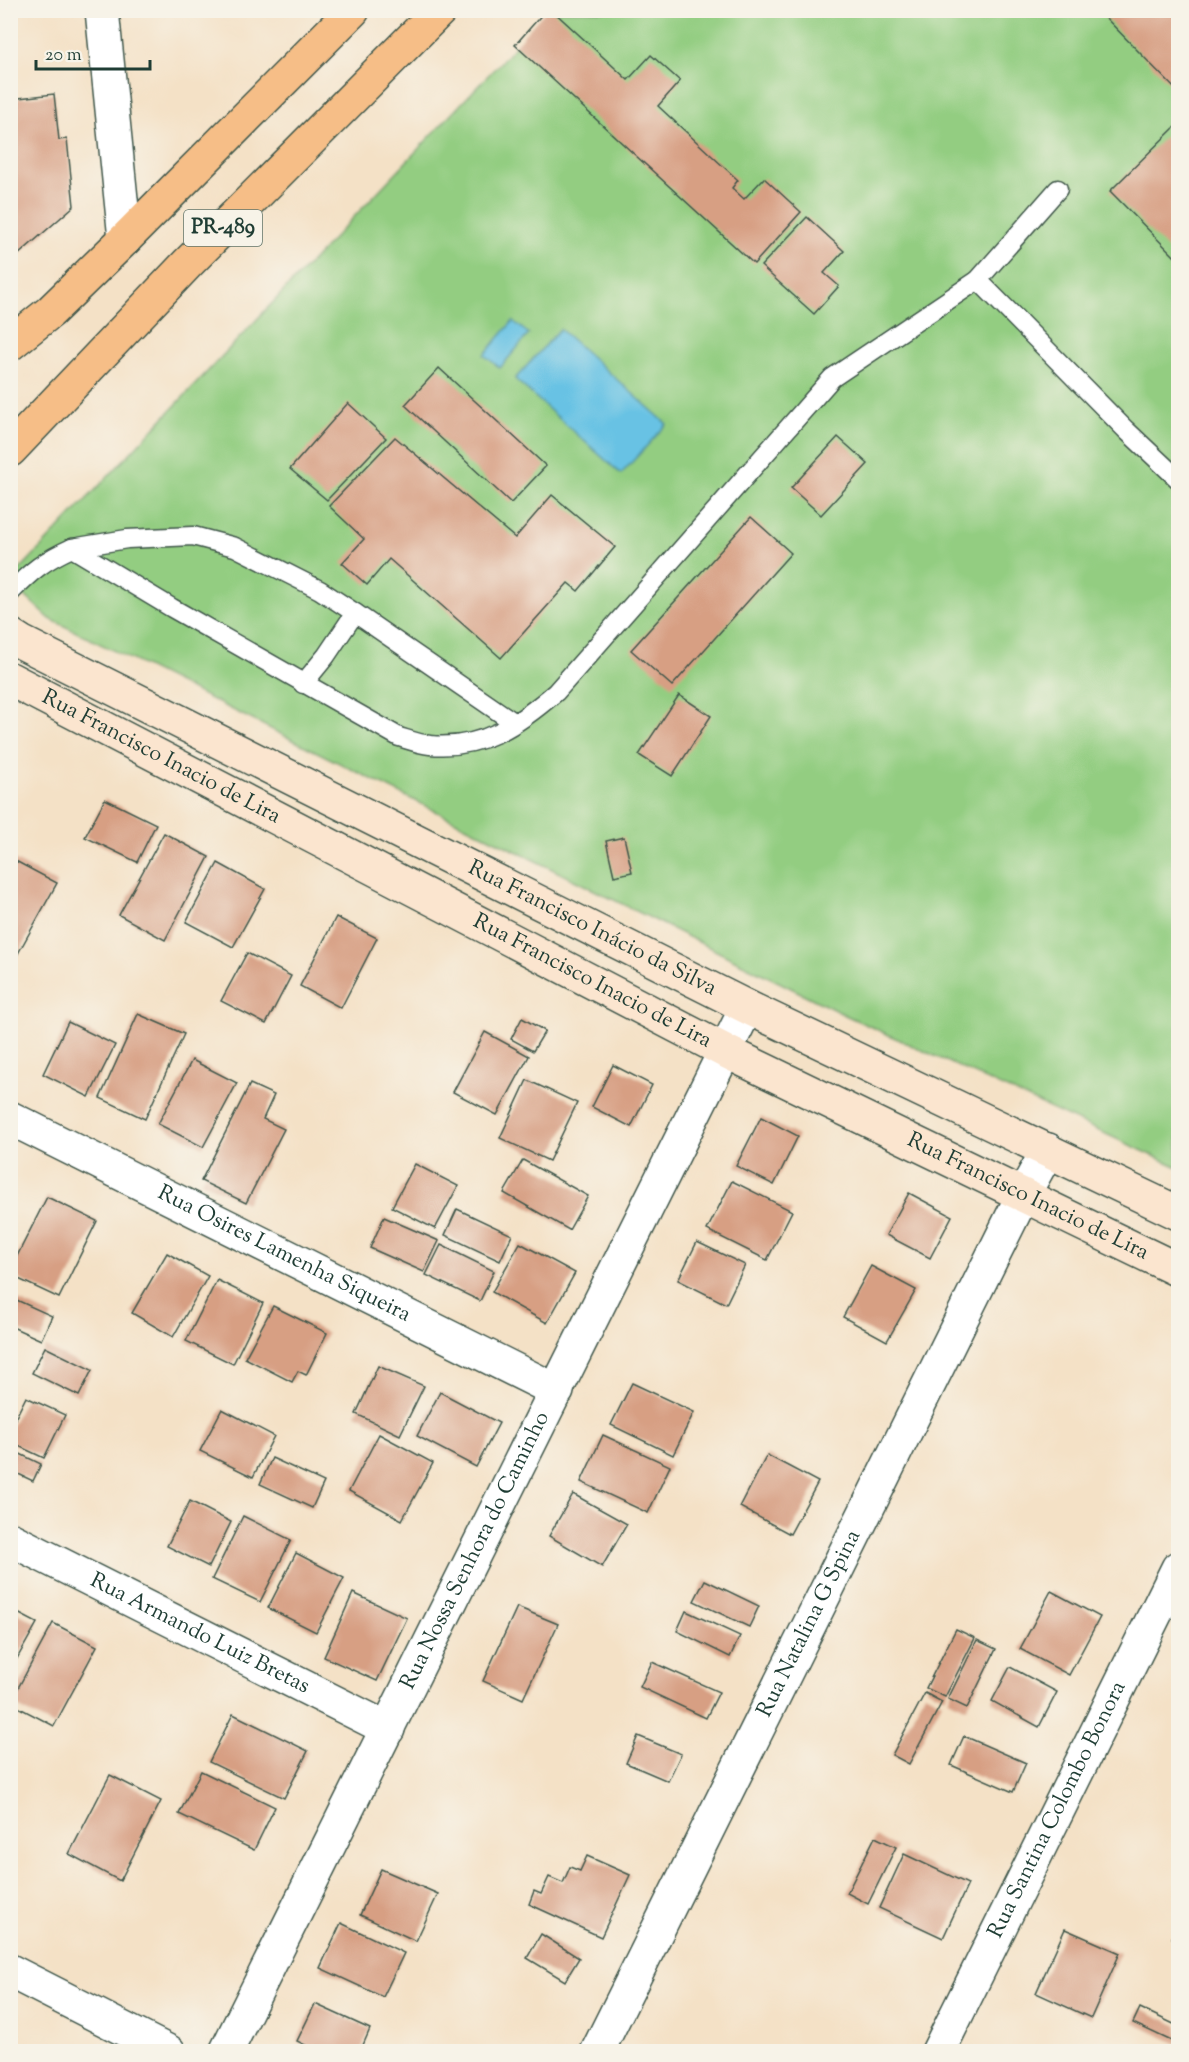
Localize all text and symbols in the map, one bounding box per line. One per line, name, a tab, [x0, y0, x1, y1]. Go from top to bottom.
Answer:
scale bar	[36, 33, 150, 71]
text: 20 m	[45, 43, 82, 69]
road number: PR-489	[184, 210, 262, 246]
street label: Rua Francisco Inacio de Lira	[36, 682, 286, 833]
street label: Rua Francisco Inácio da Silva	[462, 853, 722, 1005]
street label: Rua Francisco Inacio de Lira	[467, 906, 717, 1057]
street label: Rua Francisco Inacio de Lira	[901, 1125, 1154, 1269]
street label: Rua Osires Lamenha Siqueira	[152, 1178, 416, 1331]
street label: Rua Nossa Senhora do Caminho	[393, 1406, 559, 1695]
street label: Rua Natalina G Spina	[750, 1525, 870, 1723]
street label: Rua Armando Luiz Bretas	[84, 1565, 315, 1703]
street label: Rua Santina Colombo Bonora	[981, 1676, 1135, 1944]

